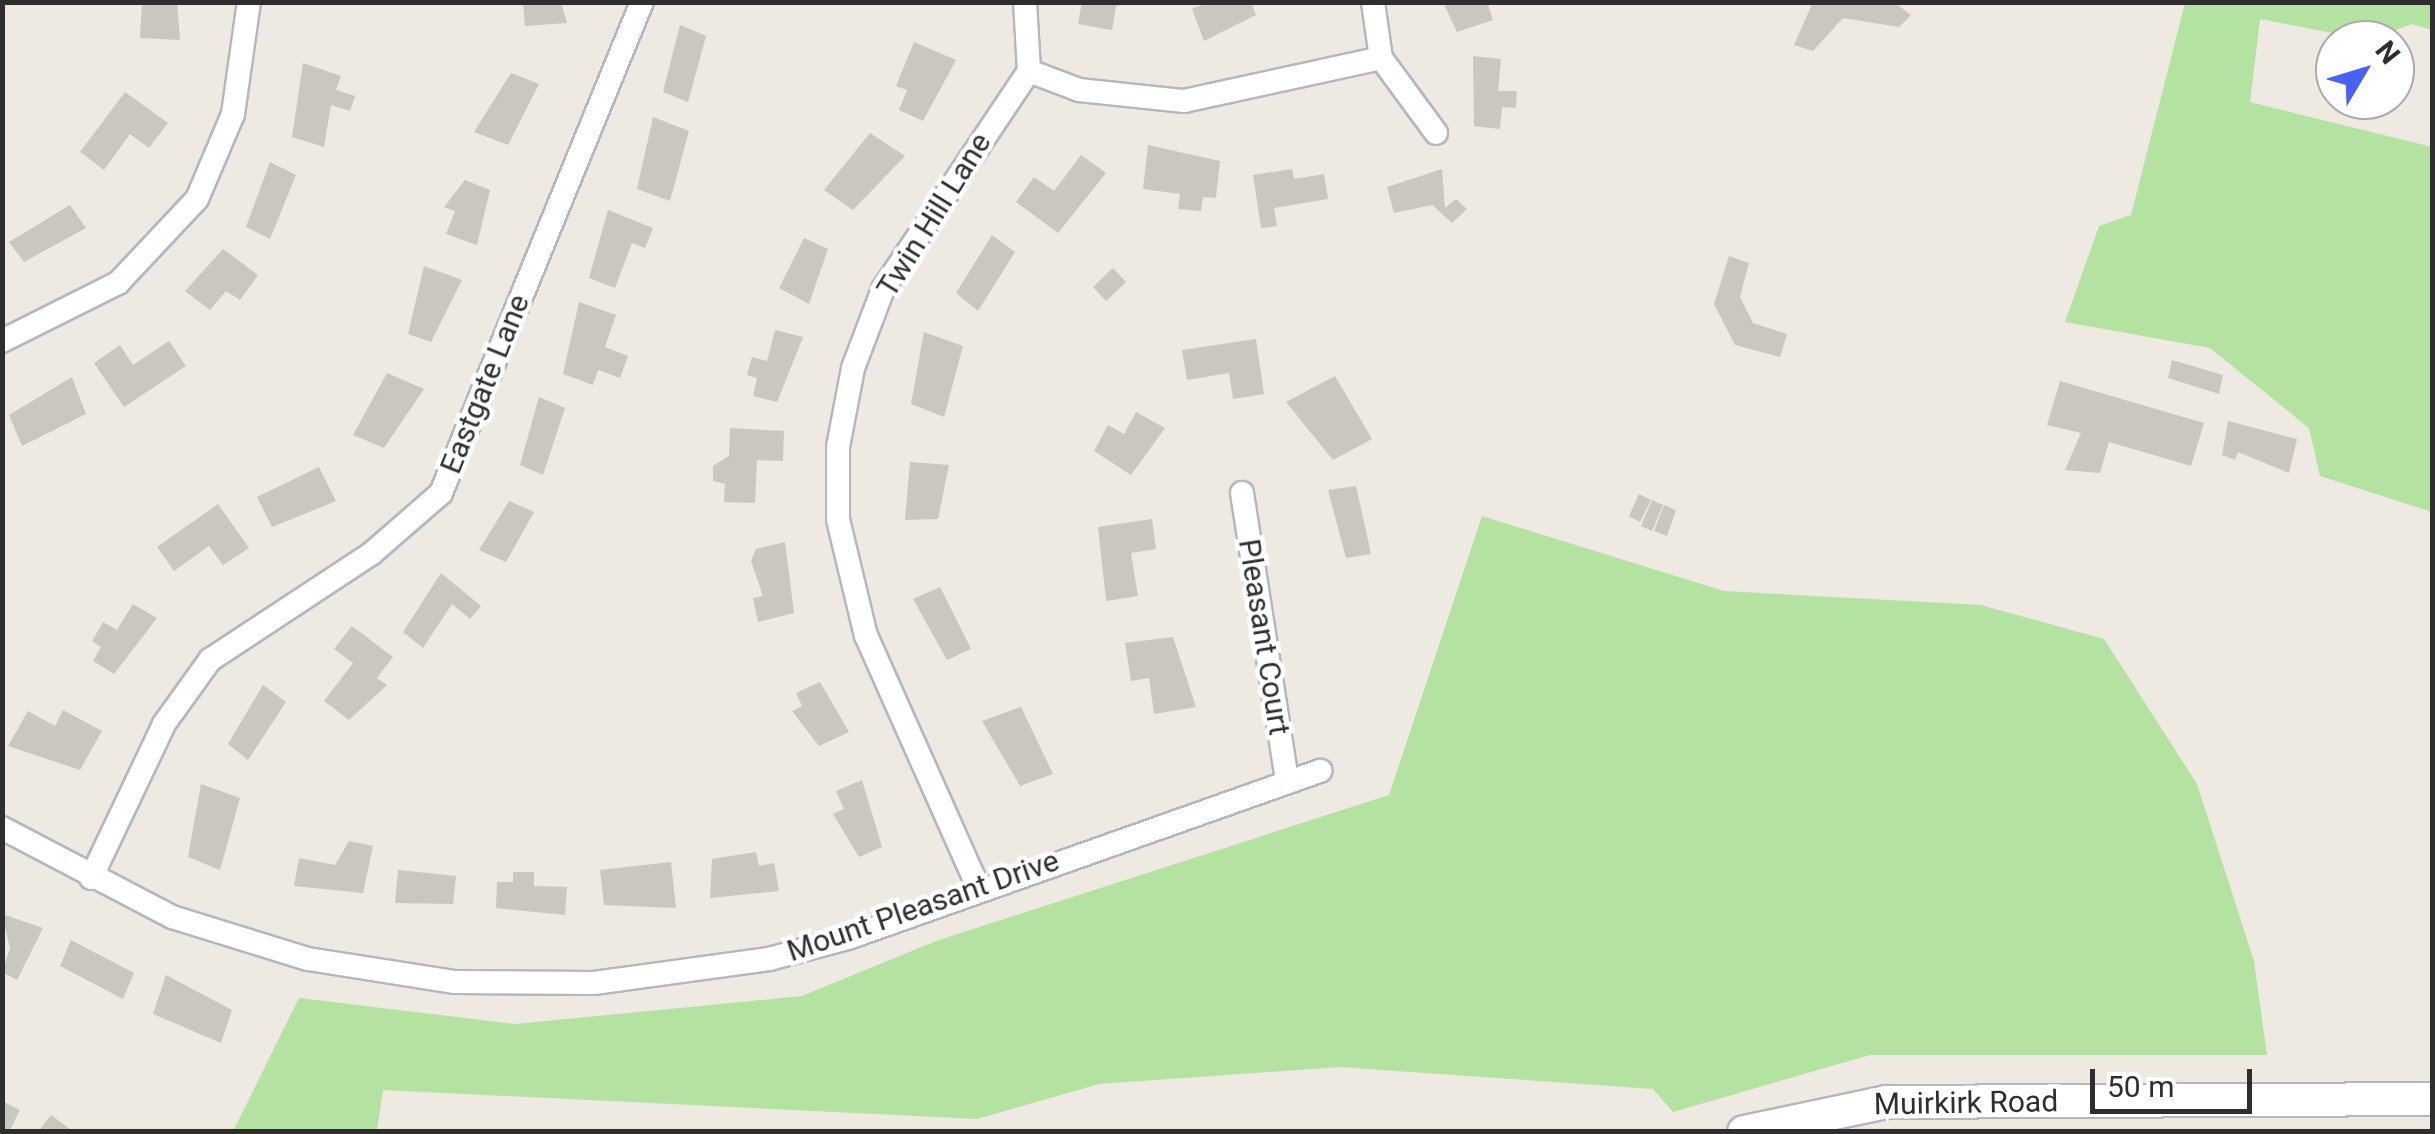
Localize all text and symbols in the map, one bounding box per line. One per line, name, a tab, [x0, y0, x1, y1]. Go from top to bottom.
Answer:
north arrow	[2315, 20, 2415, 120]
text: N	[2368, 35, 2407, 70]
street label: Twin Hill Lane	[869, 126, 999, 304]
street label: Eastgate Lane	[433, 289, 537, 479]
street label: Pleasant Court	[1231, 536, 1297, 738]
street label: Mount Pleasant Drive	[782, 843, 1064, 969]
scale bar	[2095, 1049, 2258, 1111]
text: 50 m	[2107, 1069, 2174, 1104]
street label: Muirkirk Road	[1874, 1083, 2058, 1123]

